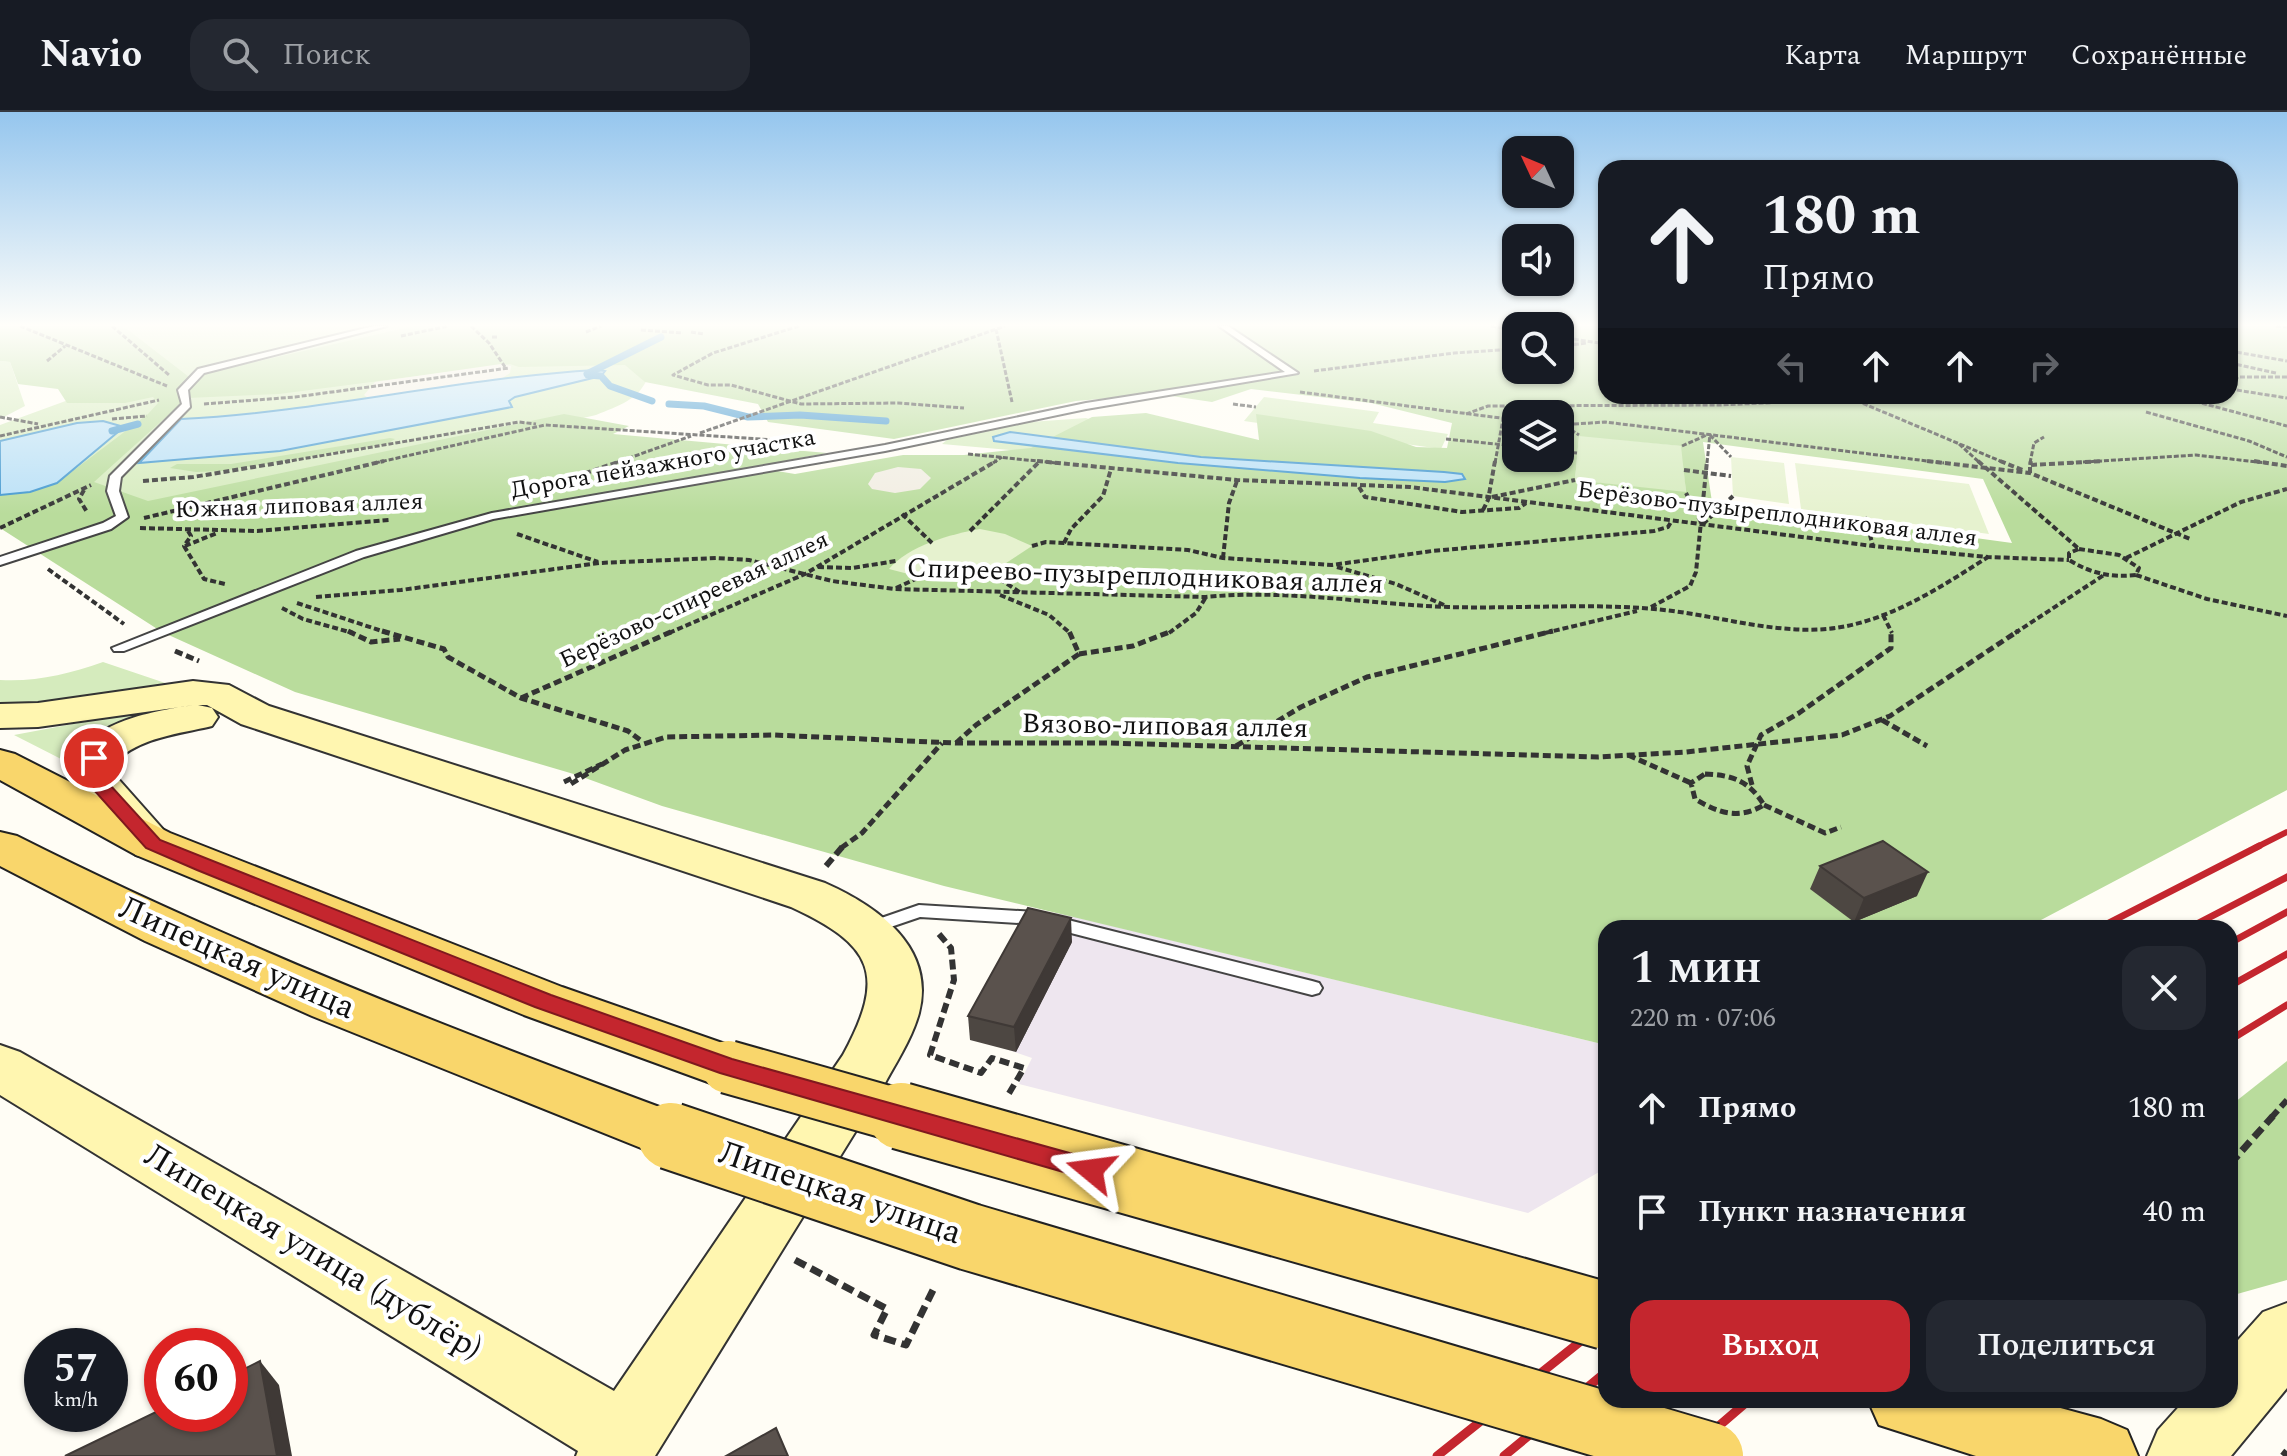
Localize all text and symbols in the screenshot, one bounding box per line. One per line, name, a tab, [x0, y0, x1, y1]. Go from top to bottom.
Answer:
search box	[190, 19, 750, 91]
text: Navio	[40, 26, 142, 84]
text: Поиск	[282, 32, 371, 78]
icon: search	[218, 33, 262, 77]
text: Карта	[1784, 34, 1861, 77]
text: Маршрут	[1905, 34, 2027, 77]
text: Сохранённые	[2071, 34, 2247, 77]
north arrow	[1502, 136, 1574, 208]
map controls	[1502, 136, 1574, 472]
text: 180 m	[1762, 174, 1921, 259]
icon: ahead	[1630, 192, 1734, 296]
button: sound	[1502, 224, 1574, 296]
text: Прямо	[1762, 251, 1875, 306]
button: search	[1502, 312, 1574, 384]
icon: left	[1770, 344, 1814, 388]
icon: ahead	[1854, 344, 1898, 388]
icon: ahead	[1938, 344, 1982, 388]
icon: right	[2022, 344, 2066, 388]
button: layers	[1502, 400, 1574, 472]
street label: Дорога пейзажного участка	[508, 419, 818, 509]
street label: Берёзово-пузыреплодниковая аллея	[1575, 472, 1979, 556]
street label: Южная липовая аллея	[174, 484, 424, 528]
street label: Берёзово-спиреевая аллея	[554, 522, 834, 678]
street label: Спиреево-пузыреплодниковая аллея	[906, 546, 1384, 606]
street label: Вязово-липовая аллея	[1021, 702, 1309, 750]
pin	[60, 724, 128, 792]
icon: arrive	[72, 736, 116, 780]
street label: Липецкая улица	[110, 882, 364, 1034]
text: 1 мин	[1630, 931, 1762, 1004]
button: close	[2122, 946, 2206, 1030]
text: 220 m · 07:06	[1630, 998, 1776, 1038]
text: Прямо	[1698, 1085, 1796, 1131]
text: 180 m	[2128, 1085, 2206, 1131]
icon: ahead	[1630, 1086, 1674, 1130]
street label: Липецкая улица	[711, 1127, 969, 1259]
position arrow	[1049, 1128, 1133, 1212]
street label: Липецкая улица (дублёр)	[134, 1130, 492, 1374]
text: Пункт назначения	[1698, 1189, 1966, 1235]
text: 40 m	[2143, 1189, 2206, 1235]
icon: arrive	[1630, 1190, 1674, 1234]
button: Выход	[1630, 1300, 1910, 1392]
button: Поделиться	[1926, 1300, 2206, 1392]
speed limit sign: 60	[144, 1328, 248, 1432]
text: 57	[54, 1339, 98, 1400]
text: km/h	[54, 1385, 99, 1415]

